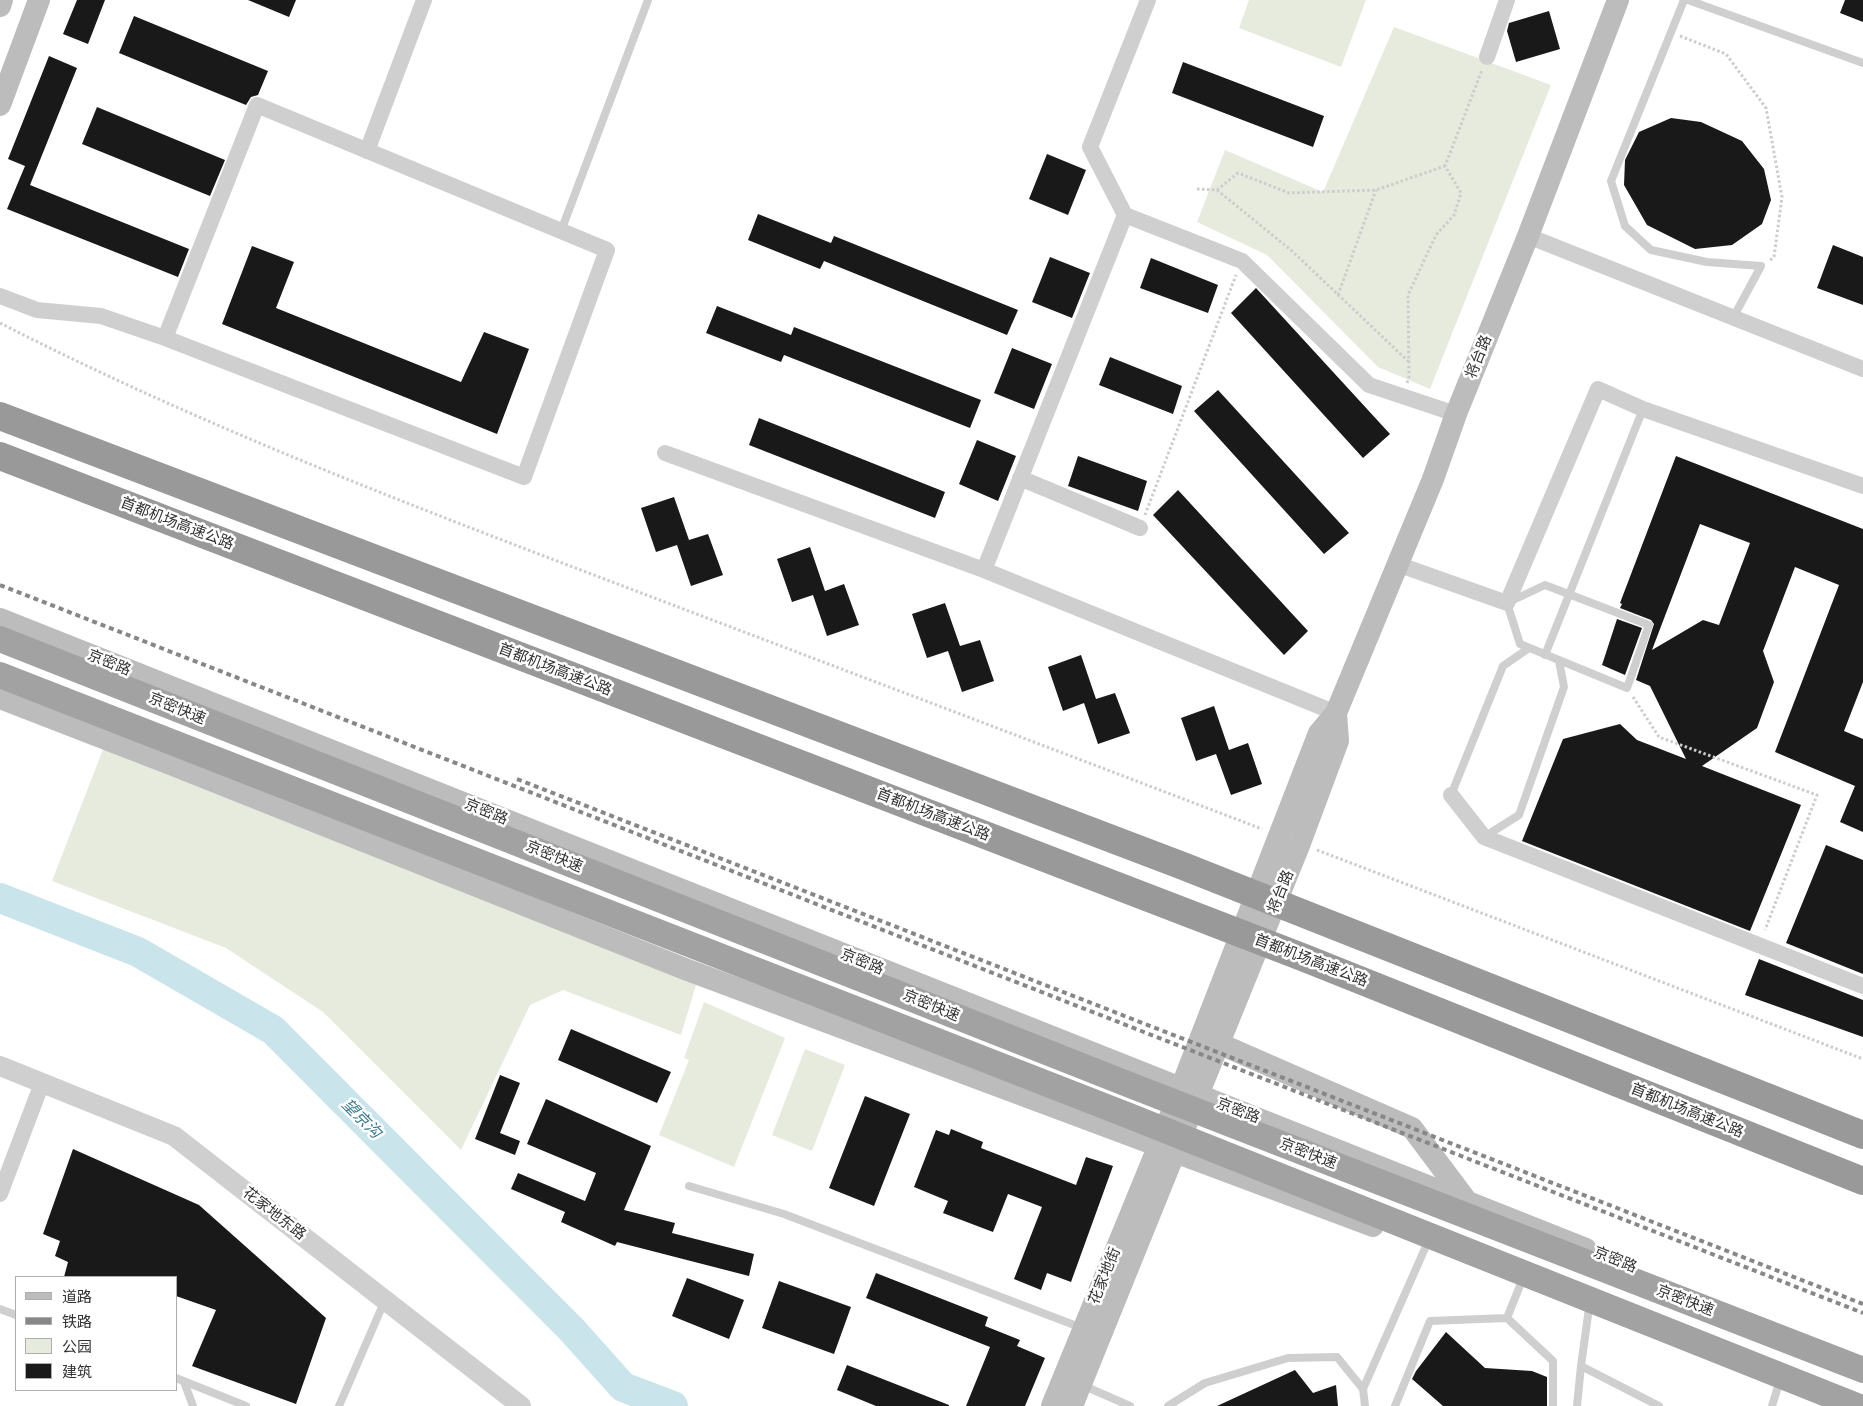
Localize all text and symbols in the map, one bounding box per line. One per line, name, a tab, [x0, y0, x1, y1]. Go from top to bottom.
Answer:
street label: 将台路	[1462, 333, 1496, 381]
street label: 首都机场高速公路	[118, 494, 236, 554]
street label: 首都机场高速公路	[496, 640, 614, 700]
street label: 京密路	[85, 646, 133, 680]
street label: 京密快速	[146, 689, 208, 729]
street label: 首都机场高速公路	[874, 785, 992, 845]
street label: 京密路	[462, 795, 510, 829]
street label: 京密快速	[523, 837, 585, 877]
street label: 将台路	[1264, 868, 1298, 916]
street label: 首都机场高速公路	[1252, 931, 1370, 991]
street label: 京密路	[838, 945, 886, 979]
street label: 京密快速	[900, 986, 962, 1026]
street label: 首都机场高速公路	[1628, 1080, 1746, 1142]
water label: 望京沟	[337, 1095, 385, 1143]
street label: 京密路	[1214, 1095, 1262, 1127]
street label: 京密快速	[1277, 1135, 1339, 1173]
street label: 花家地东路	[239, 1184, 309, 1244]
street label: 京密路	[1591, 1243, 1639, 1277]
street label: 花家地街	[1085, 1245, 1125, 1307]
legend	[15, 1276, 178, 1391]
street label: 京密快速	[1654, 1282, 1716, 1320]
text: 道路	[62, 1288, 92, 1305]
text: 铁路	[62, 1313, 92, 1330]
text: 公园	[62, 1338, 92, 1355]
text: 建筑	[62, 1363, 92, 1380]

